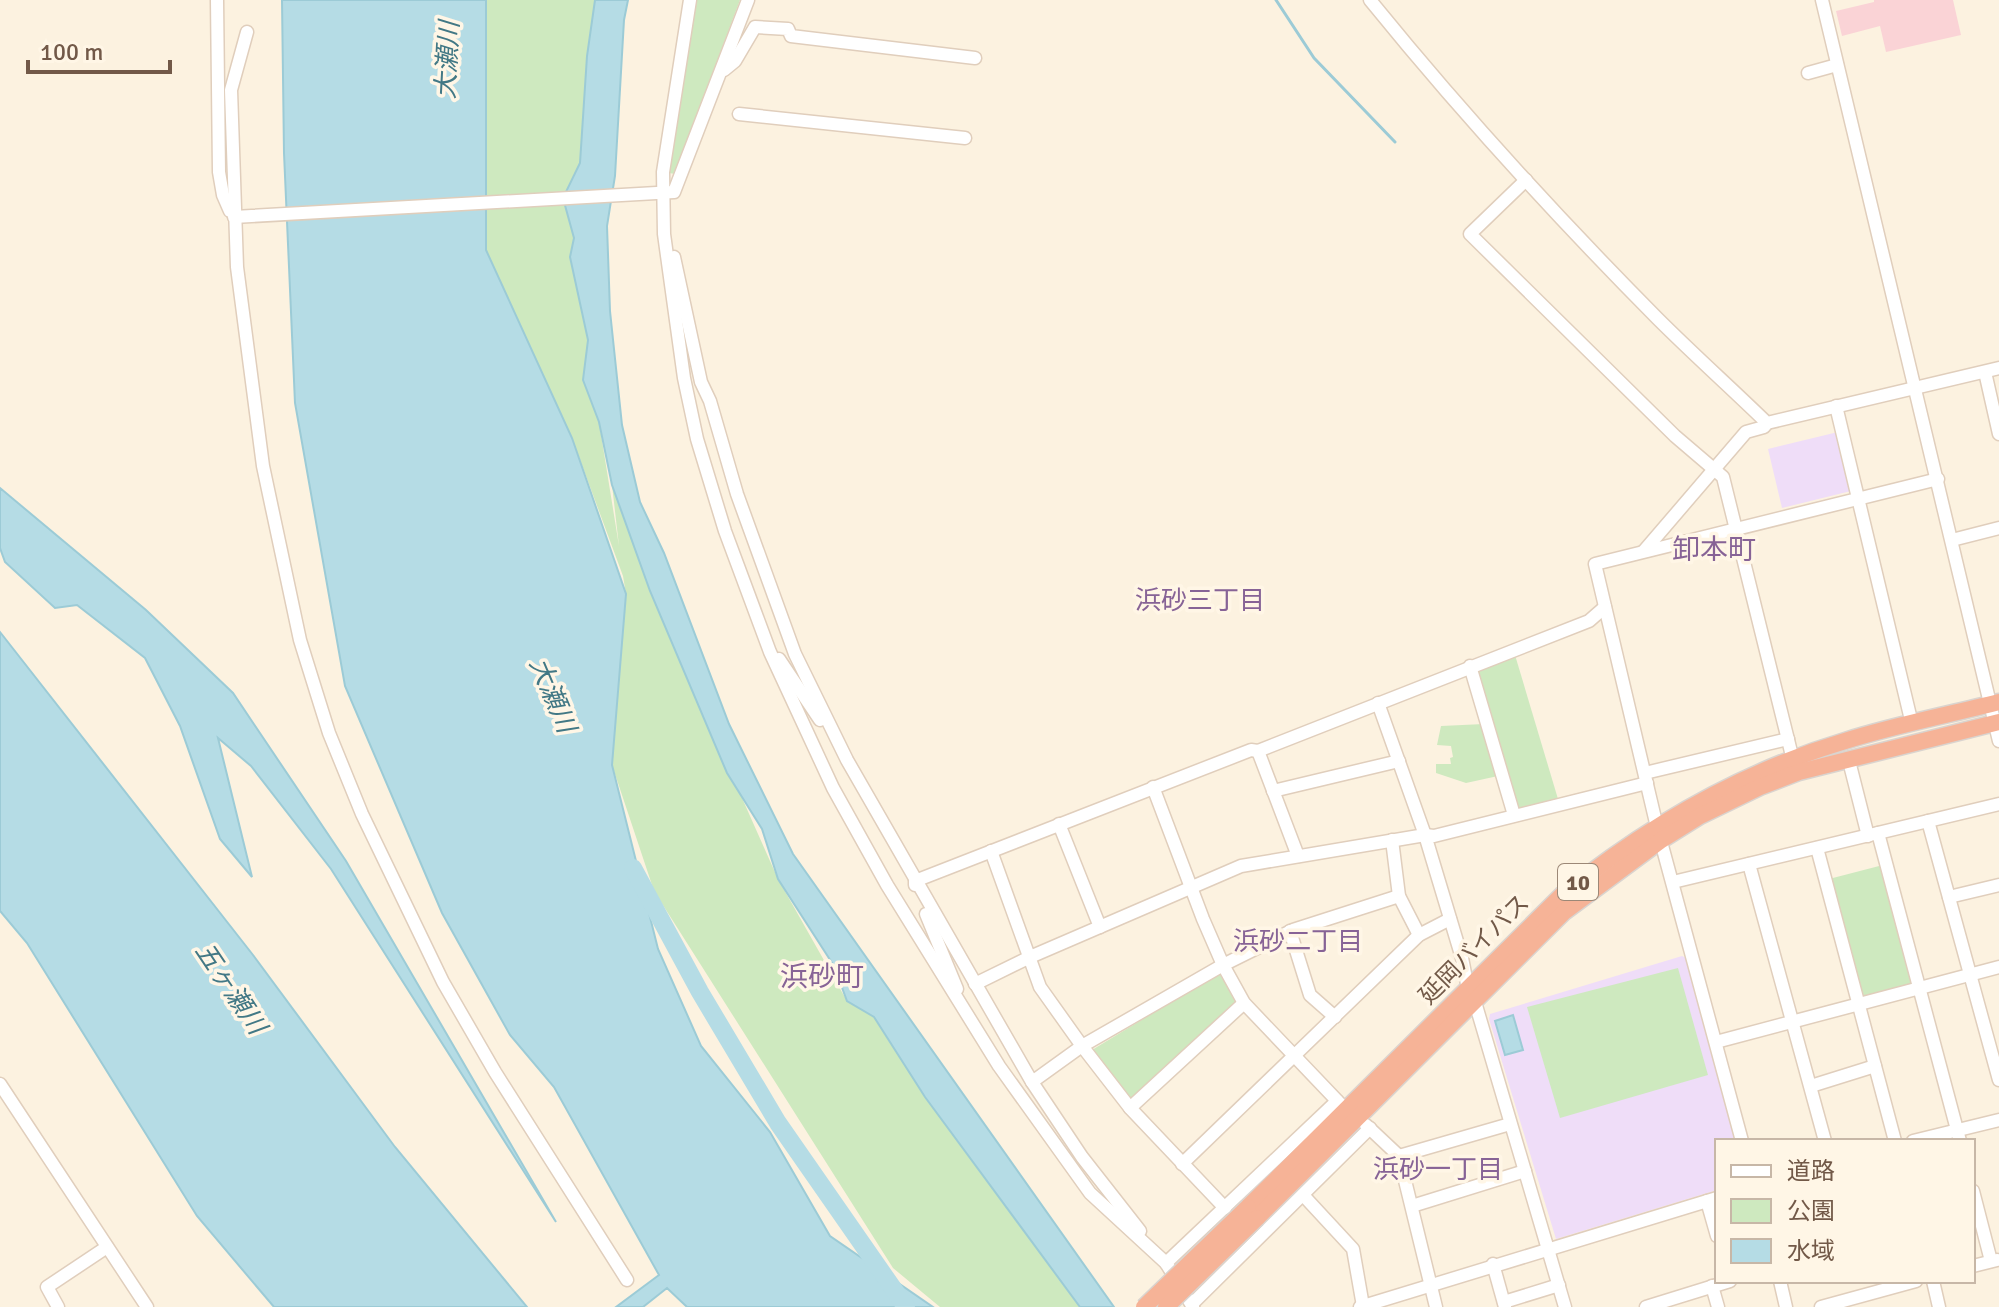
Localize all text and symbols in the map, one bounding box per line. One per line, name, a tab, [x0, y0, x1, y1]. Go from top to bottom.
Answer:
water label: 大瀬川	[430, 17, 466, 100]
scale bar	[28, 24, 170, 74]
text: 100 m	[40, 37, 103, 67]
district label: 卸本町	[1672, 533, 1756, 567]
district label: 浜砂三丁目	[1135, 585, 1265, 617]
water label: 大瀬川	[522, 653, 583, 740]
road number: 10	[1558, 864, 1598, 900]
street label: 延岡バイパス	[1413, 888, 1535, 1010]
district label: 浜砂二丁目	[1233, 926, 1363, 958]
water label: 五ヶ瀬川	[188, 936, 274, 1043]
district label: 浜砂町	[780, 960, 864, 994]
legend	[1715, 1139, 1975, 1283]
district label: 浜砂一丁目	[1373, 1154, 1503, 1186]
text: 道路	[1787, 1156, 1835, 1186]
text: 公園	[1787, 1196, 1835, 1226]
text: 水域	[1787, 1236, 1835, 1266]

